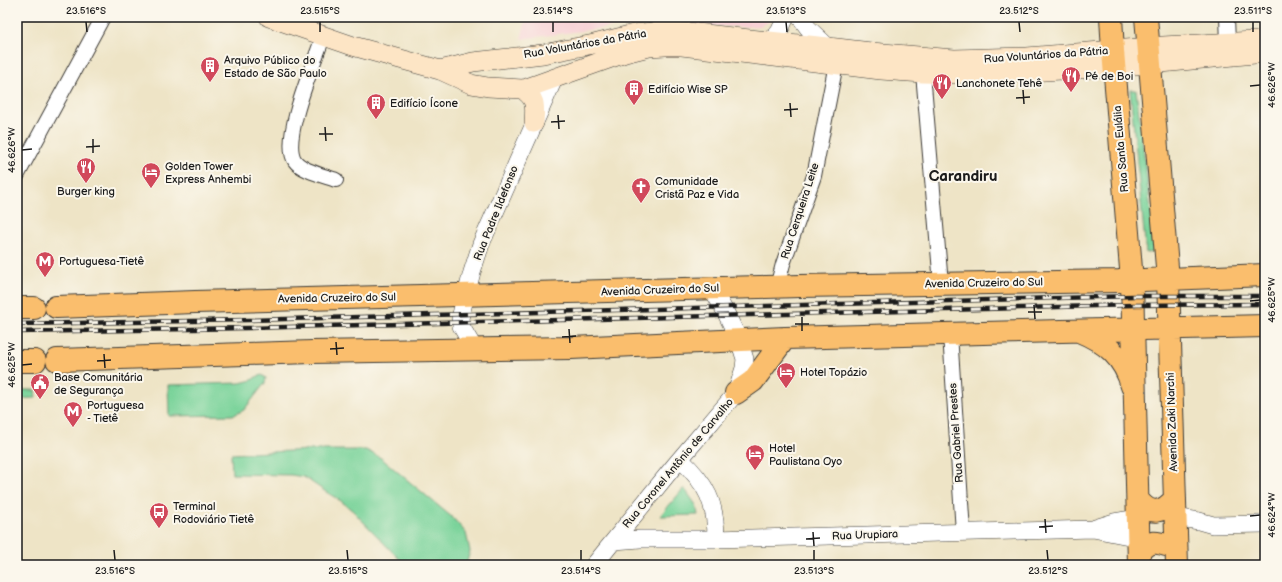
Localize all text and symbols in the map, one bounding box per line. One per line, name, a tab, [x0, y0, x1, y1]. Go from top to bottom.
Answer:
text: 23.516°S	[66, 5, 106, 17]
text: 23.515°S	[300, 5, 340, 17]
text: 23.514°S	[533, 5, 573, 17]
text: 23.513°S	[766, 5, 806, 17]
text: 23.512°S	[999, 5, 1039, 17]
text: 23.511°S	[1234, 5, 1272, 17]
street label: Rua Voluntários da Pátria	[523, 27, 647, 61]
street label: Rua Voluntários da Pátria	[983, 44, 1109, 66]
place label: Arquivo Público do Estado de São Paulo	[224, 54, 327, 80]
building icon: Arquivo Público do Estado de São Paulo	[199, 55, 221, 83]
text: 46.626°W	[1266, 62, 1278, 108]
restaurant icon: Pé de Boi	[1060, 65, 1082, 93]
place label: Pé de Boi	[1085, 70, 1133, 83]
restaurant icon: Lanchonete Tehê	[931, 72, 953, 100]
place label: Lanchonete Tehê	[956, 77, 1043, 90]
building icon: Edifício Wise SP	[623, 78, 645, 106]
place label: Edifício Wise SP	[648, 83, 728, 96]
building icon: Edifício Ícone	[365, 92, 387, 120]
place label: Edifício Ícone	[390, 96, 458, 110]
street label: Rua Santa Eulália	[1111, 105, 1131, 193]
text: 46.626°W	[6, 127, 18, 173]
restaurant icon: Burger king	[75, 156, 97, 184]
place label: Golden Tower Express Anhembi	[165, 160, 251, 186]
hotel icon: Golden Tower Express Anhembi	[140, 161, 162, 189]
street label: Rua Cerqueira Leite	[778, 161, 822, 261]
street label: Rua Padre Ildefonso	[471, 164, 521, 262]
district label: Carandiru	[929, 167, 997, 186]
place label: Comunidade Cristã Paz e Vida	[655, 175, 739, 201]
church icon: Comunidade Cristã Paz e Vida	[630, 176, 652, 204]
place label: Burger king	[57, 185, 115, 198]
metro station icon: Portuguesa-Tietê	[34, 250, 56, 278]
place label: Portuguesa-Tietê	[59, 255, 144, 268]
street label: Avenida Cruzeiro do Sul	[925, 275, 1043, 291]
text: 46.625°W	[1266, 277, 1278, 323]
street label: Avenida Cruzeiro do Sul	[601, 281, 719, 299]
street label: Avenida Cruzeiro do Sul	[278, 290, 396, 306]
text: 46.625°W	[6, 342, 18, 388]
hotel icon: Hotel Topázio	[775, 361, 797, 389]
place label: Hotel Topázio	[800, 366, 867, 379]
place label: Base Comunitária de Segurança	[54, 371, 143, 397]
public building icon: Base Comunitária de Segurança	[29, 372, 51, 400]
street label: Avenida Zaki Narchi	[1164, 372, 1180, 472]
street label: Rua Gabriel Prestes	[946, 382, 966, 483]
street label: Rua Coronel Antônio de Carvalho	[620, 395, 736, 531]
place label: Portuguesa - Tietê	[87, 399, 144, 425]
metro station icon: Portuguesa - Tietê	[62, 400, 84, 428]
place label: Hotel Paulistana Oyo	[769, 442, 842, 468]
hotel icon: Hotel Paulistana Oyo	[744, 443, 766, 471]
text: 46.624°W	[1266, 492, 1278, 538]
place label: Terminal Rodoviário Tietê	[173, 500, 254, 526]
bus stop icon: Terminal Rodoviário Tietê	[148, 501, 170, 529]
street label: Rua Urupiara	[832, 527, 898, 543]
text: 23.516°S	[95, 565, 135, 577]
text: 23.515°S	[328, 565, 368, 577]
text: 23.514°S	[561, 565, 601, 577]
text: 23.513°S	[794, 565, 834, 577]
text: 23.512°S	[1028, 565, 1068, 577]

